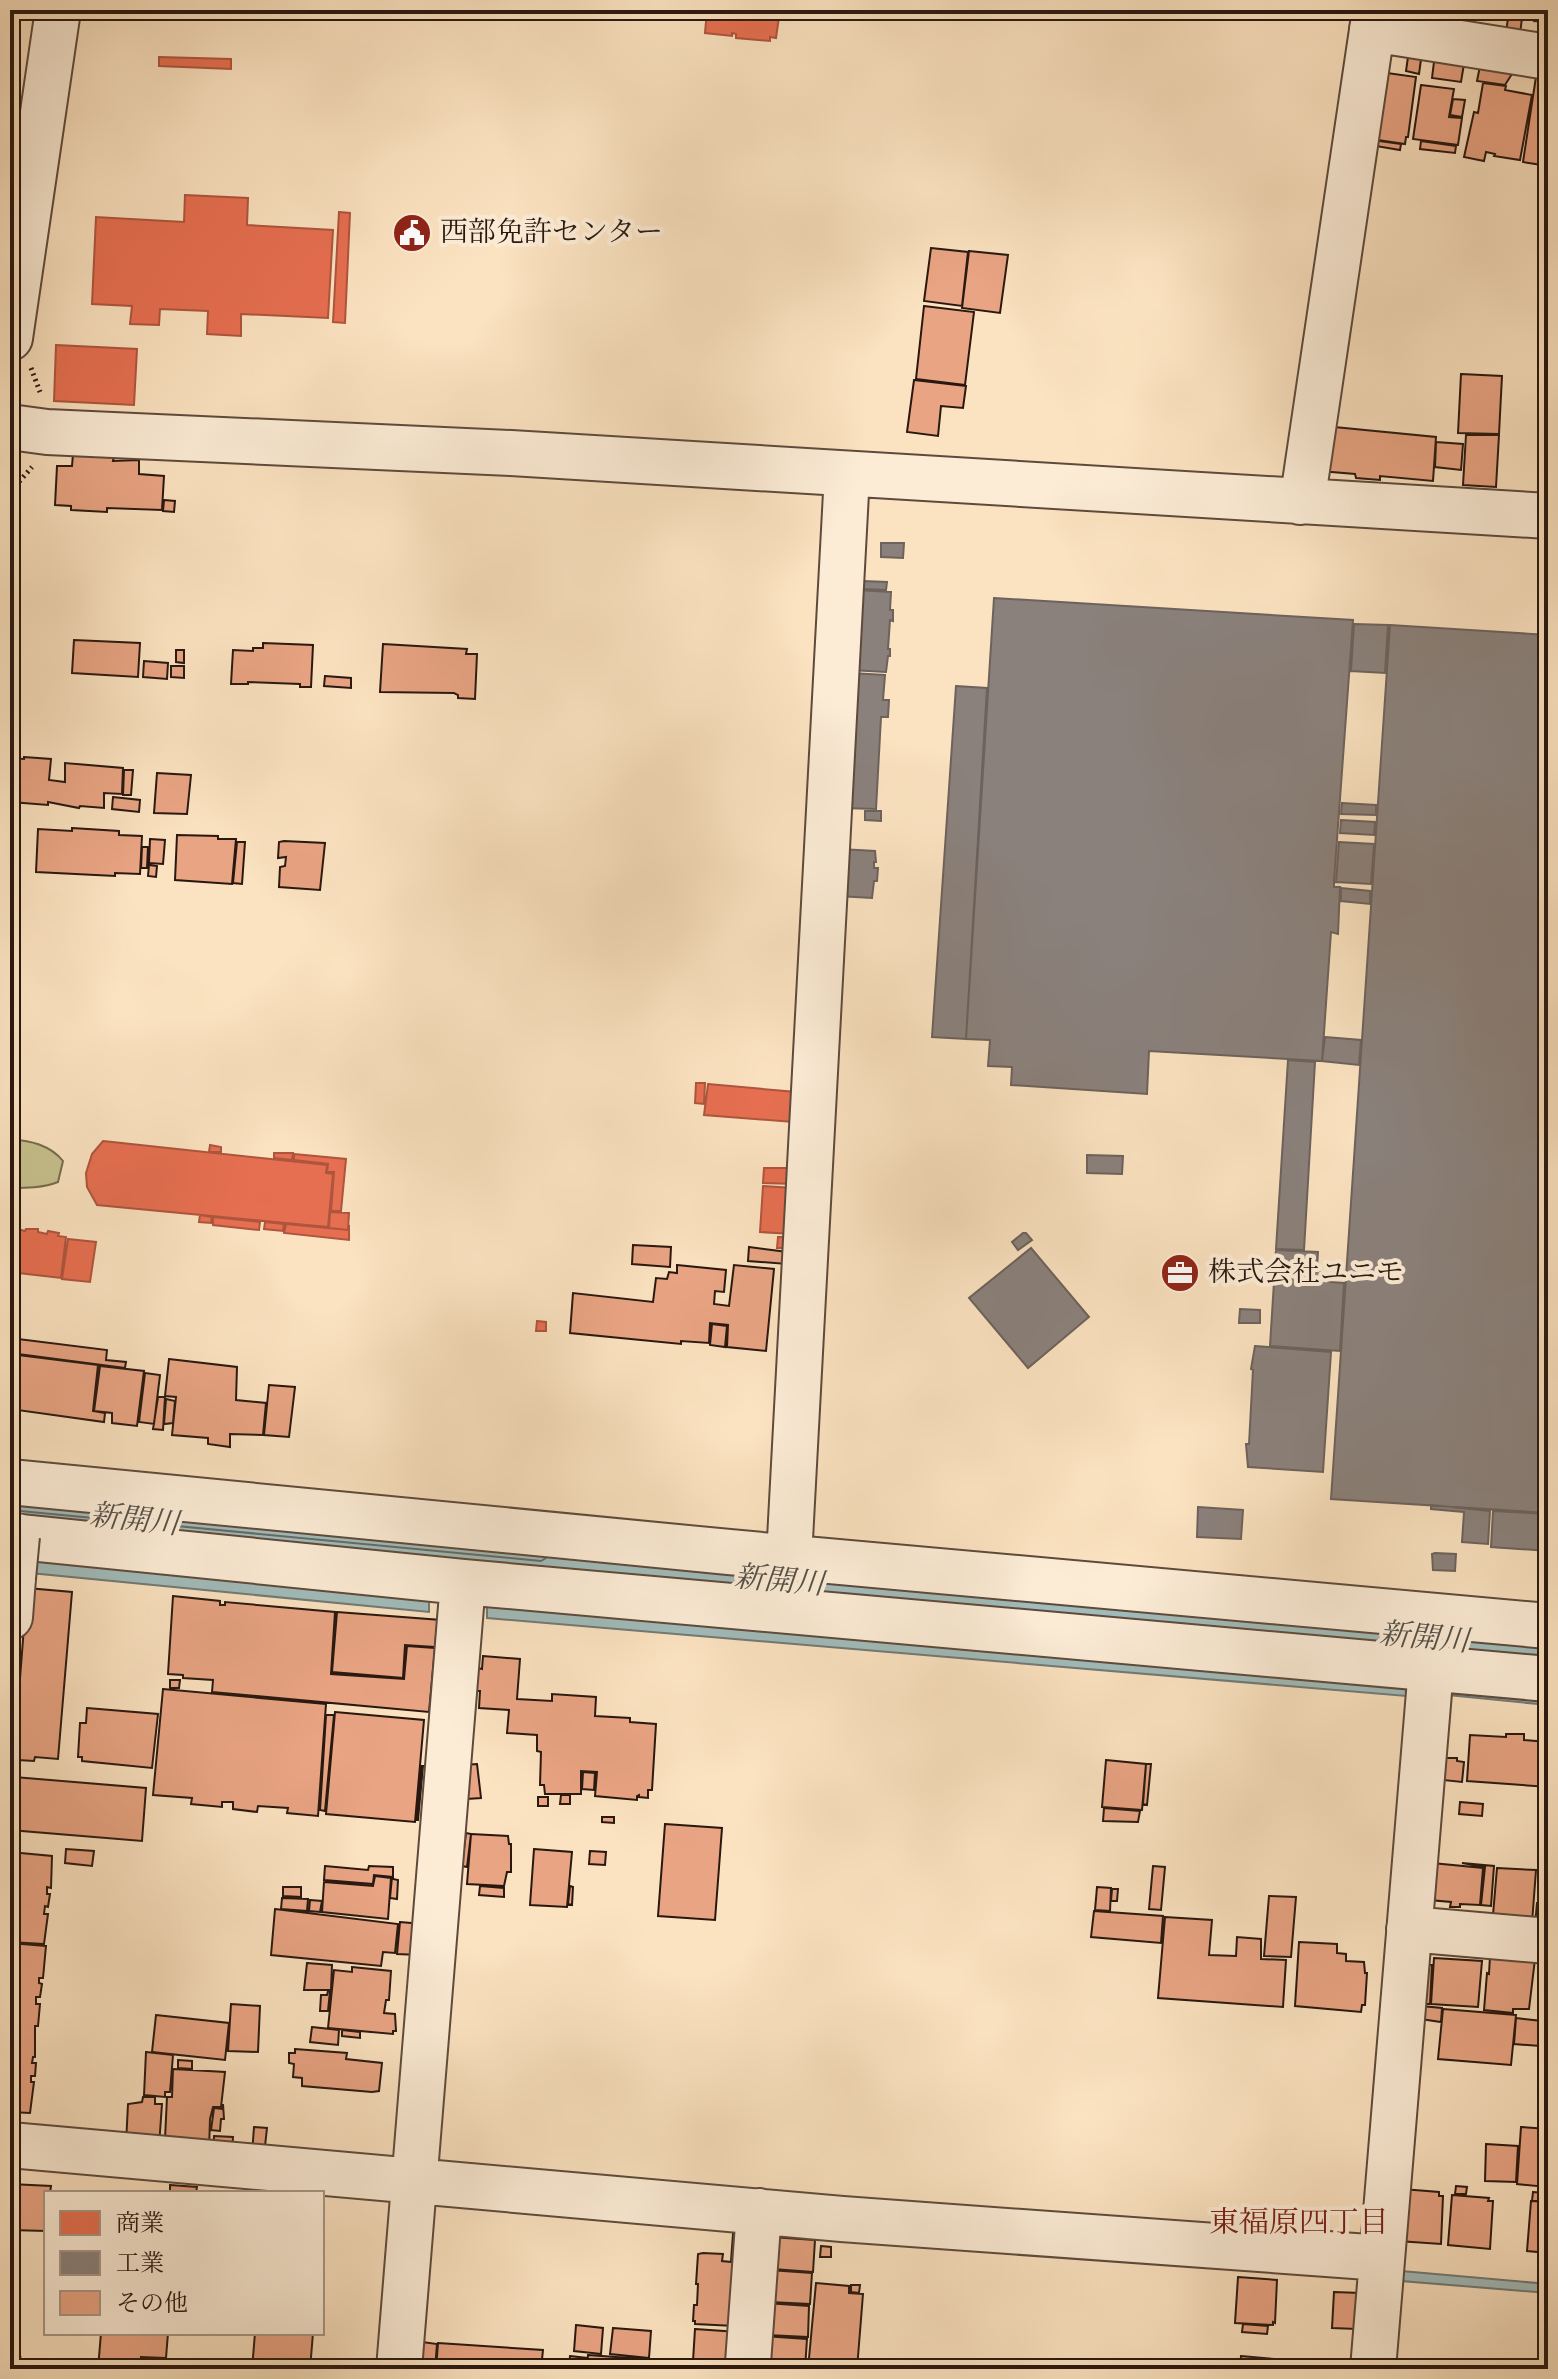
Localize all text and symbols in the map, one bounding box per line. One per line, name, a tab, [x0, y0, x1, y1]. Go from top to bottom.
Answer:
public building icon: 西部免許センター	[391, 212, 433, 254]
place label: 西部免許センター	[440, 214, 663, 253]
office icon: 株式会社ユニモ	[1159, 1252, 1201, 1294]
place label: 株式会社ユニモ	[1208, 1254, 1404, 1293]
water label: 新開川	[87, 1495, 184, 1547]
water label: 新開川	[732, 1557, 829, 1607]
water label: 新開川	[1377, 1614, 1474, 1664]
legend	[44, 2191, 324, 2335]
district label: 東福原四丁目	[1209, 2203, 1389, 2245]
text: 商業	[116, 2208, 164, 2242]
text: 工業	[116, 2248, 164, 2282]
text: その他	[116, 2288, 188, 2322]

